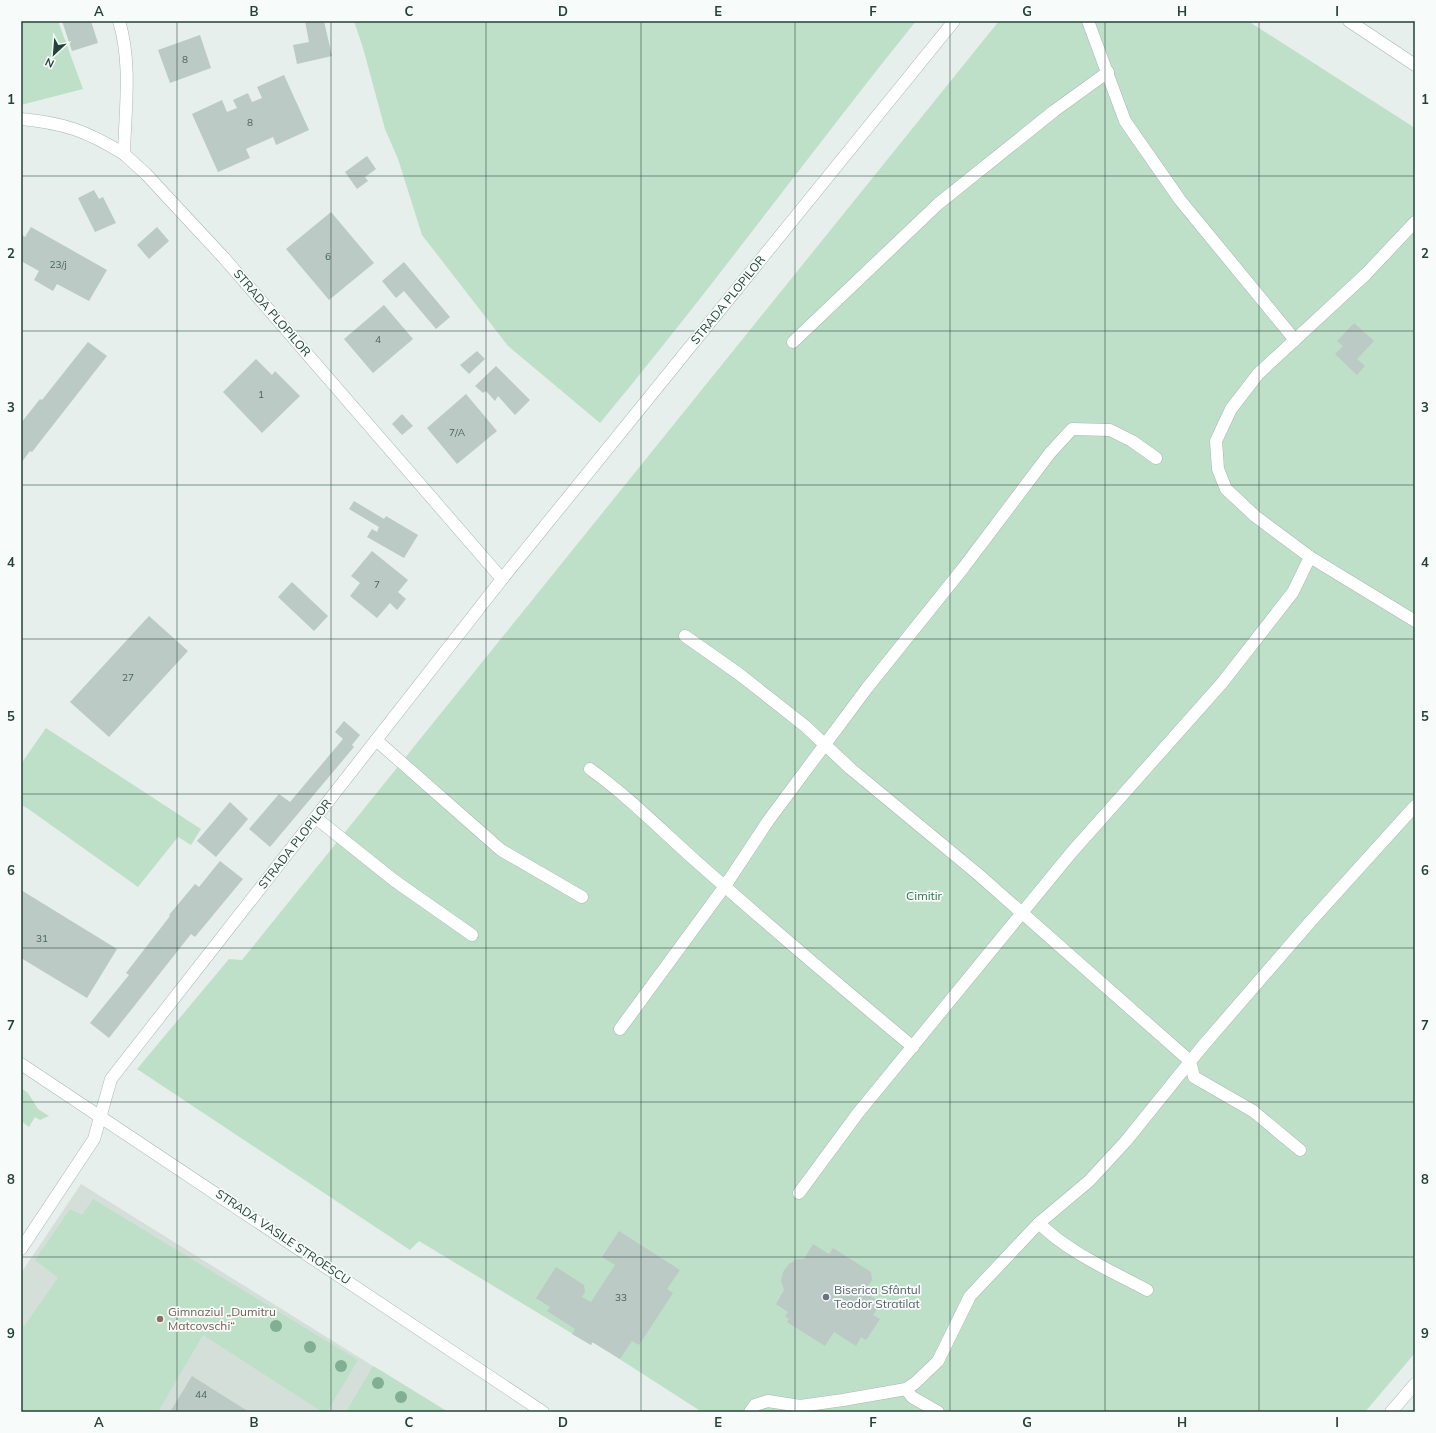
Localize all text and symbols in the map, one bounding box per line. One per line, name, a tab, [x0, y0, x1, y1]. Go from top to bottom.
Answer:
text: A	[94, 3, 104, 19]
text: B	[250, 3, 259, 19]
text: C	[405, 3, 414, 19]
text: D	[558, 3, 568, 19]
text: E	[714, 3, 722, 19]
text: F	[869, 3, 877, 19]
text: G	[1022, 3, 1032, 19]
text: H	[1177, 3, 1187, 19]
text: I	[1335, 3, 1339, 19]
north arrow	[34, 34, 74, 74]
house number: 8	[182, 53, 188, 66]
text: N	[43, 55, 56, 71]
text: 1	[7, 91, 15, 107]
text: 1	[1421, 91, 1429, 107]
house number: 8	[247, 116, 253, 129]
text: 2	[7, 245, 15, 261]
text: 2	[1421, 245, 1429, 261]
house number: 6	[325, 250, 331, 263]
street label: STRADA PLOPILOR	[687, 252, 768, 347]
house number: 23/j	[49, 258, 67, 271]
street label: STRADA PLOPILOR	[231, 266, 314, 359]
house number: 4	[375, 333, 381, 346]
house number: 1	[258, 388, 264, 401]
text: 3	[7, 399, 15, 415]
text: 3	[1421, 399, 1429, 415]
house number: 7/A	[449, 426, 466, 439]
text: 4	[7, 554, 15, 570]
text: 4	[1421, 554, 1429, 570]
house number: 7	[374, 578, 380, 591]
house number: 27	[122, 671, 134, 684]
text: 5	[7, 708, 15, 724]
text: 5	[1421, 708, 1429, 724]
street label: STRADA PLOPILOR	[255, 796, 334, 892]
text: 6	[7, 862, 15, 878]
text: 6	[1421, 862, 1429, 878]
park label: Cimitir	[906, 888, 943, 903]
house number: 31	[36, 932, 48, 945]
text: 7	[7, 1017, 15, 1033]
text: 7	[1421, 1017, 1429, 1033]
text: 8	[7, 1171, 15, 1187]
text: 8	[1421, 1171, 1429, 1187]
street label: STRADA VASILE STROESCU	[213, 1186, 354, 1287]
place label: Biserica Sfântul Teodor Stratilat	[834, 1282, 921, 1311]
house number: 33	[615, 1291, 627, 1304]
marker: Biserica Sfântul Teodor Stratilat	[821, 1292, 831, 1302]
place label: Gimnaziul „Dumitru Matcovschi“	[168, 1304, 276, 1333]
marker: Gimnaziul „Dumitru Matcovschi“	[155, 1314, 165, 1324]
text: 9	[7, 1325, 15, 1341]
text: 9	[1421, 1325, 1429, 1341]
house number: 44	[195, 1388, 207, 1401]
text: A	[94, 1414, 104, 1430]
text: B	[250, 1414, 259, 1430]
text: C	[405, 1414, 414, 1430]
text: D	[558, 1414, 568, 1430]
text: E	[714, 1414, 722, 1430]
text: F	[869, 1414, 877, 1430]
text: G	[1022, 1414, 1032, 1430]
text: H	[1177, 1414, 1187, 1430]
text: I	[1335, 1414, 1339, 1430]

